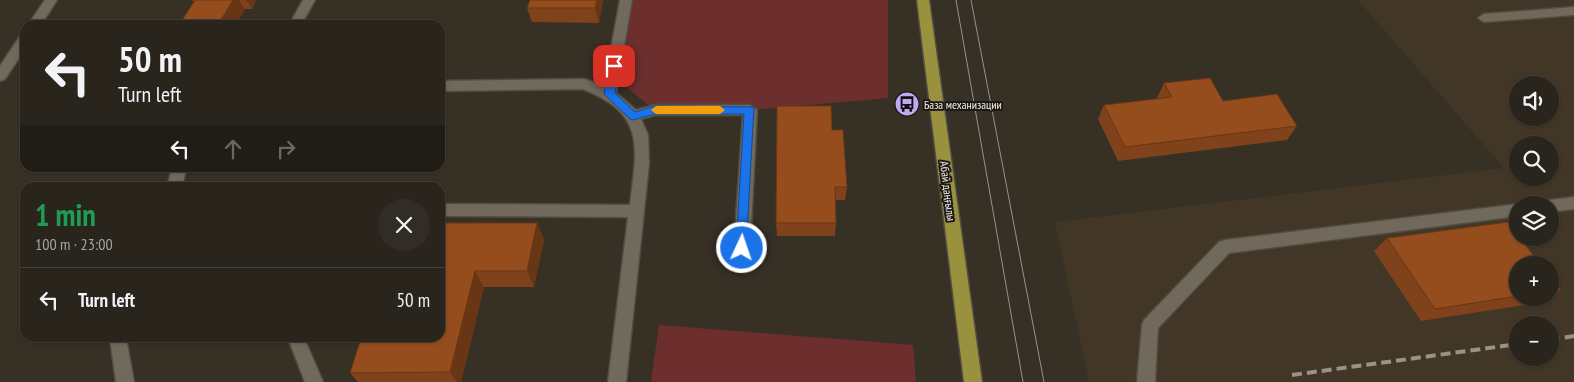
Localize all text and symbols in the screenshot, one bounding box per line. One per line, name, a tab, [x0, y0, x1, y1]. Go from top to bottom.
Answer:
text: 50 m	[118, 36, 182, 82]
icon: left	[35, 40, 100, 105]
pin	[593, 45, 635, 87]
icon: arrive	[600, 52, 628, 80]
map controls	[1509, 76, 1559, 366]
button: sound	[1509, 76, 1559, 126]
text: Turn left	[118, 80, 182, 108]
bus stop icon: База механизации	[894, 91, 920, 117]
place label: База механизации	[924, 97, 1002, 112]
icon: left	[166, 135, 194, 163]
icon: ahead	[219, 135, 247, 163]
icon: right	[272, 135, 300, 163]
button: search	[1509, 136, 1559, 186]
street label: Абай даңғылы	[937, 160, 959, 222]
text: 1 min	[35, 195, 96, 234]
button: layers	[1509, 196, 1559, 246]
button: close	[378, 199, 430, 251]
position arrow	[715, 221, 767, 273]
text: 100 m · 23:00	[35, 234, 113, 254]
button: +	[1509, 256, 1559, 306]
icon: left	[35, 286, 63, 314]
text: Turn left	[78, 288, 135, 312]
text: 50 m	[397, 288, 430, 312]
button: −	[1509, 316, 1559, 366]

